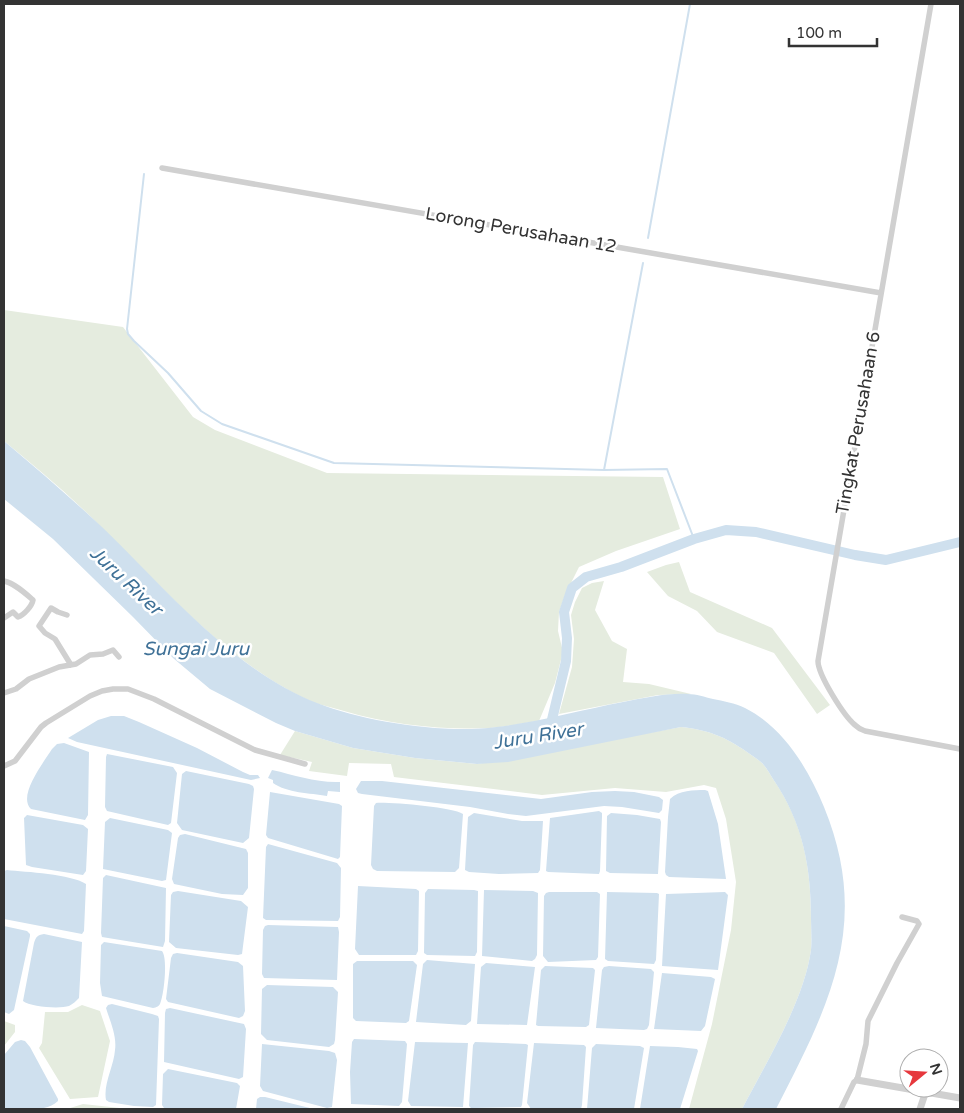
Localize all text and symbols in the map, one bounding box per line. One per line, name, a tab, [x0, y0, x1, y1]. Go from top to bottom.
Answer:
scale bar	[789, 15, 876, 47]
text: 100 m	[796, 24, 842, 42]
street label: Lorong Perusahaan 12	[424, 202, 618, 258]
street label: Tingkat Perusahaan 6	[831, 330, 885, 516]
water label: Juru River	[85, 542, 169, 622]
water label: Sungai Juru	[143, 638, 251, 660]
water label: Juru River	[492, 718, 587, 754]
north arrow	[899, 1048, 949, 1098]
text: N	[926, 1061, 946, 1077]

